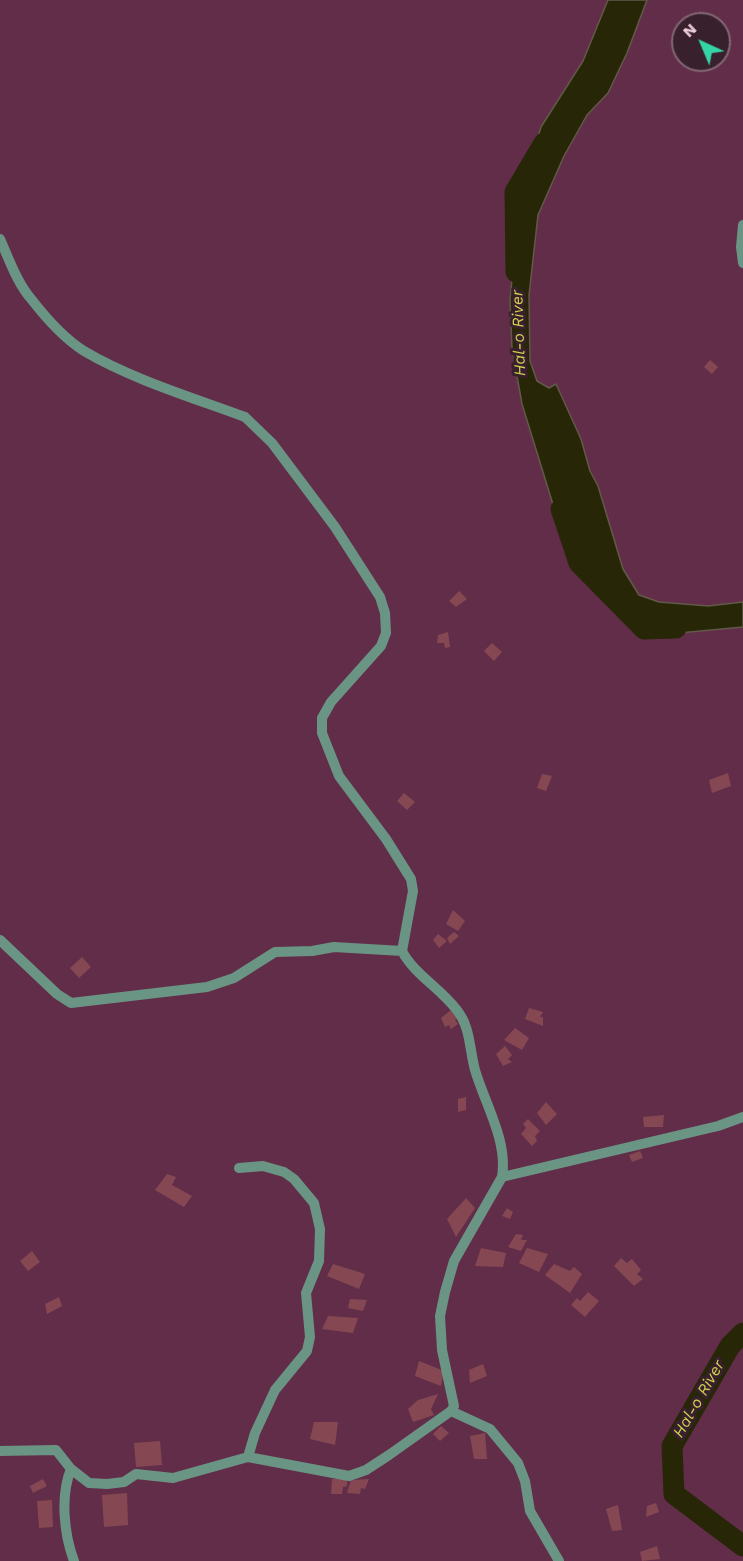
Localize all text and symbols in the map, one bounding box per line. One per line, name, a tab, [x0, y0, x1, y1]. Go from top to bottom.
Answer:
north arrow	[671, 12, 731, 72]
text: N	[679, 19, 700, 41]
water label: Hal-o River	[508, 290, 530, 376]
water label: Hal-o River	[669, 1357, 729, 1441]

